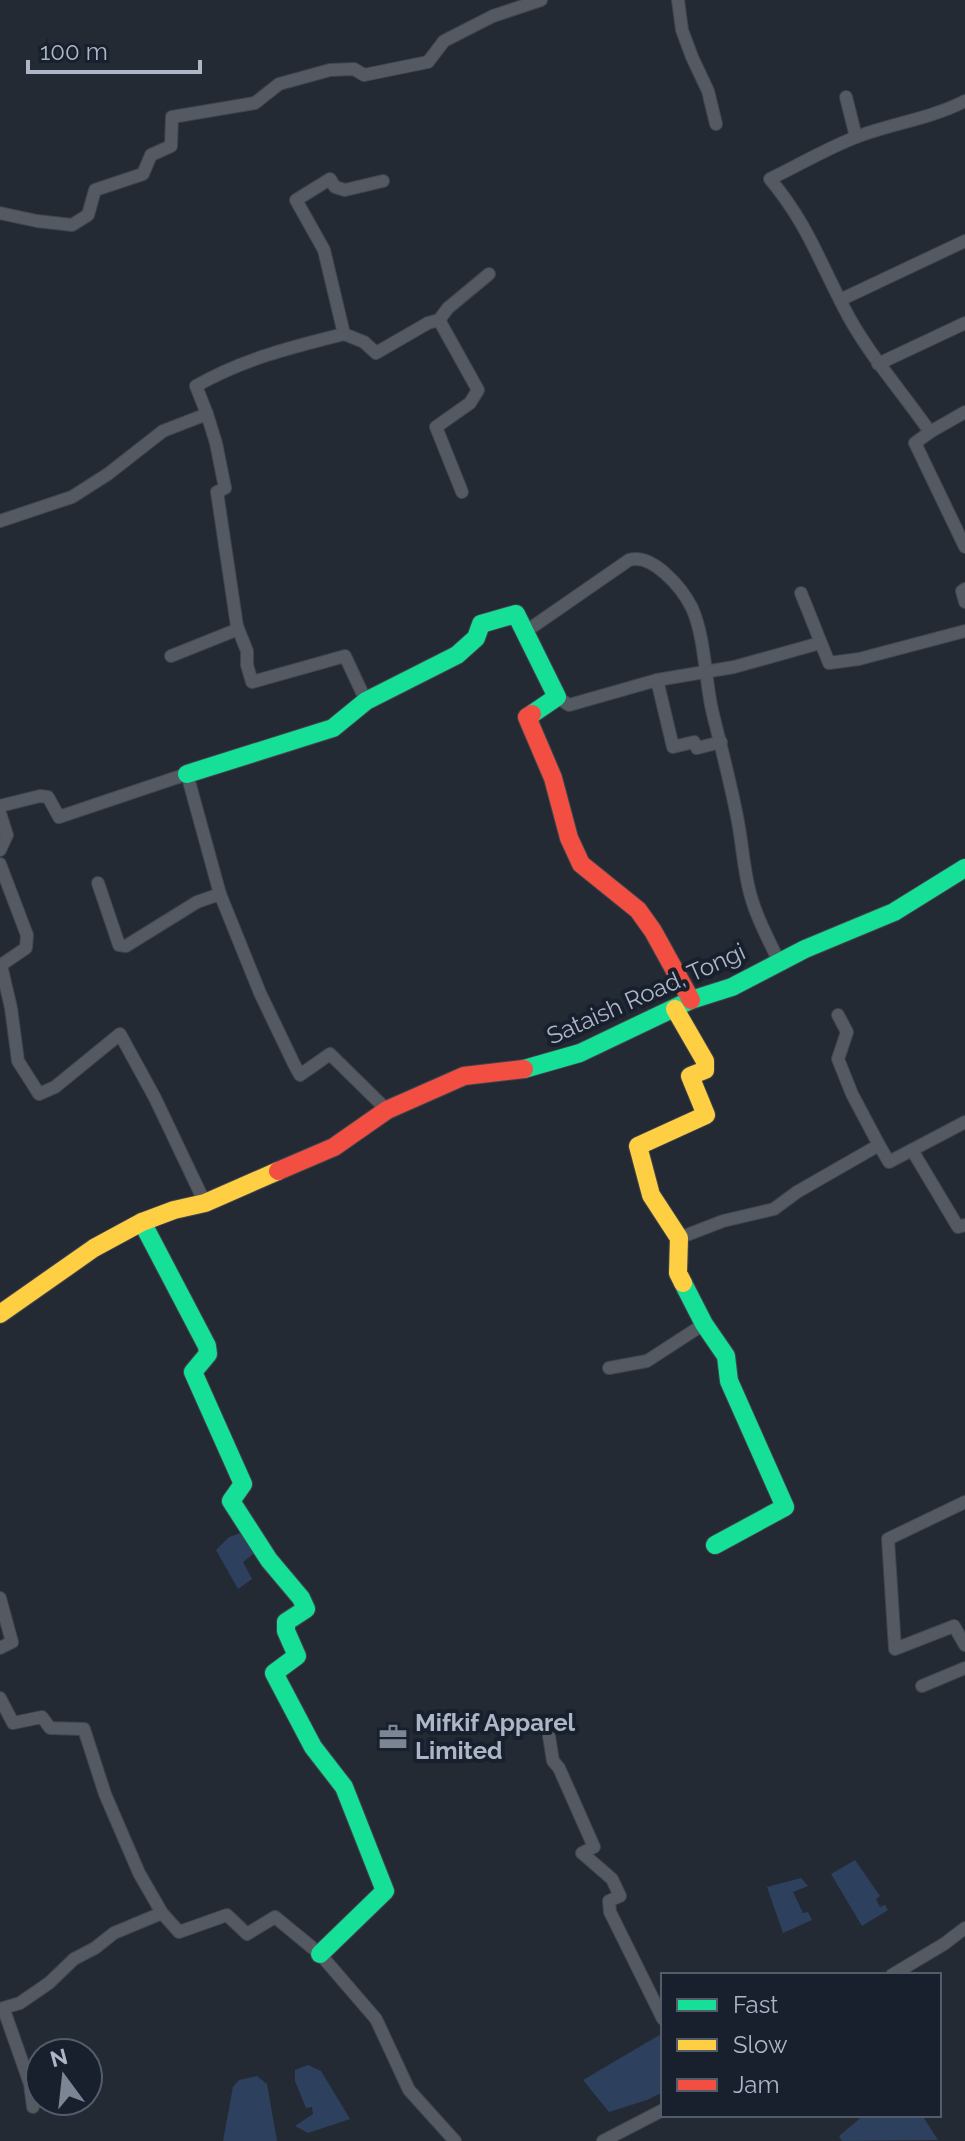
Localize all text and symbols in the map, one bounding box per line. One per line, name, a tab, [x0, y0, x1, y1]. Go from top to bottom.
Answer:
scale bar	[28, 24, 200, 74]
text: 100 m	[40, 37, 108, 66]
street label: Sataish Road, Tongi	[542, 937, 750, 1050]
place label: Mifkif Apparel Limited	[415, 1708, 576, 1765]
office icon: Mifkif Apparel Limited	[378, 1722, 408, 1752]
legend	[661, 1973, 941, 2117]
text: Fast	[733, 1990, 778, 2019]
text: Slow	[733, 2030, 788, 2059]
north arrow	[24, 2037, 104, 2117]
text: N	[47, 2043, 70, 2072]
text: Jam	[733, 2070, 779, 2099]

